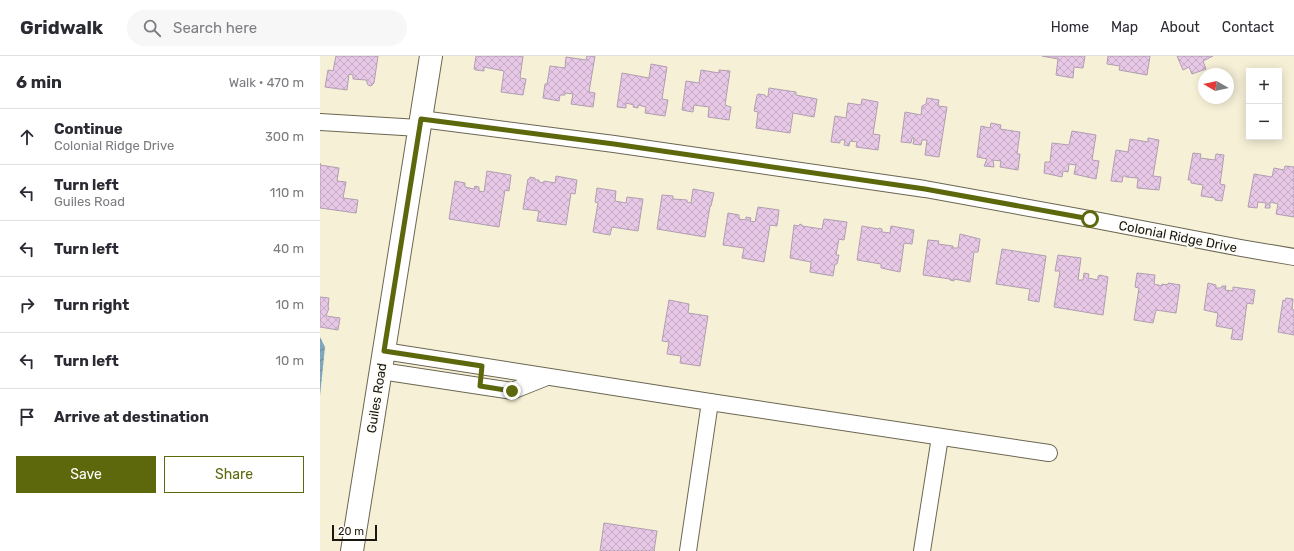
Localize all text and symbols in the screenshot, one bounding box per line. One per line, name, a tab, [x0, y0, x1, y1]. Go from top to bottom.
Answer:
search box	[127, 10, 407, 46]
text: Gridwalk	[20, 16, 103, 39]
icon: search	[141, 17, 163, 39]
text: Search here	[173, 19, 257, 37]
text: Home	[1051, 19, 1089, 36]
text: Map	[1111, 19, 1138, 36]
text: About	[1160, 19, 1200, 36]
text: Contact	[1222, 19, 1274, 36]
north arrow	[1198, 68, 1234, 104]
map controls	[1246, 68, 1282, 140]
button: +	[1246, 68, 1282, 104]
text: 6 min	[16, 72, 62, 92]
text: Walk · 470 m	[229, 75, 304, 90]
button: −	[1246, 104, 1282, 140]
text: Continue	[54, 120, 123, 138]
icon: ahead	[16, 126, 38, 148]
text: 300 m	[265, 129, 304, 144]
text: Colonial Ridge Drive	[54, 138, 174, 153]
text: Turn left	[54, 176, 119, 194]
icon: left	[16, 182, 38, 204]
text: 110 m	[270, 185, 304, 200]
text: Guiles Road	[54, 194, 125, 209]
route start	[1081, 210, 1099, 228]
street label: Colonial Ridge Drive	[1117, 218, 1238, 256]
icon: left	[16, 238, 38, 260]
text: Turn left	[54, 240, 119, 258]
text: 40 m	[273, 241, 304, 256]
icon: right	[16, 294, 38, 316]
text: Turn right	[54, 296, 129, 314]
text: 10 m	[275, 297, 304, 312]
icon: left	[16, 350, 38, 372]
text: Turn left	[54, 352, 119, 370]
text: 10 m	[275, 353, 304, 368]
street label: Guiles Road	[364, 362, 389, 434]
route end	[503, 382, 521, 400]
icon: arrive	[16, 406, 38, 428]
text: Arrive at destination	[54, 408, 209, 426]
button: Save	[16, 456, 156, 493]
button: Share	[164, 456, 304, 493]
scale bar	[332, 523, 377, 542]
text: 20 m	[338, 525, 364, 538]

